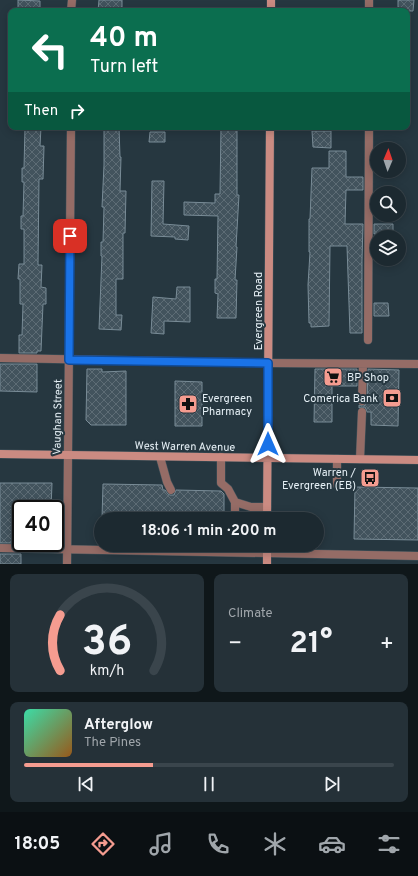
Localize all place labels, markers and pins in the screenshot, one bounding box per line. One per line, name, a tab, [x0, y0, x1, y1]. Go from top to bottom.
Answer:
pin	[53, 219, 87, 253]
supermarket icon: BP Shop	[322, 366, 344, 388]
place label: BP Shop	[347, 371, 389, 385]
bank icon: Comerica Bank	[381, 387, 403, 409]
place label: Evergreen Pharmacy	[202, 392, 252, 419]
place label: Comerica Bank	[303, 392, 378, 406]
pharmacy icon: Evergreen Pharmacy	[177, 393, 199, 415]
place label: Warren / Evergreen (EB)	[282, 466, 357, 493]
bus stop icon: Warren / Evergreen (EB)	[359, 467, 381, 489]

